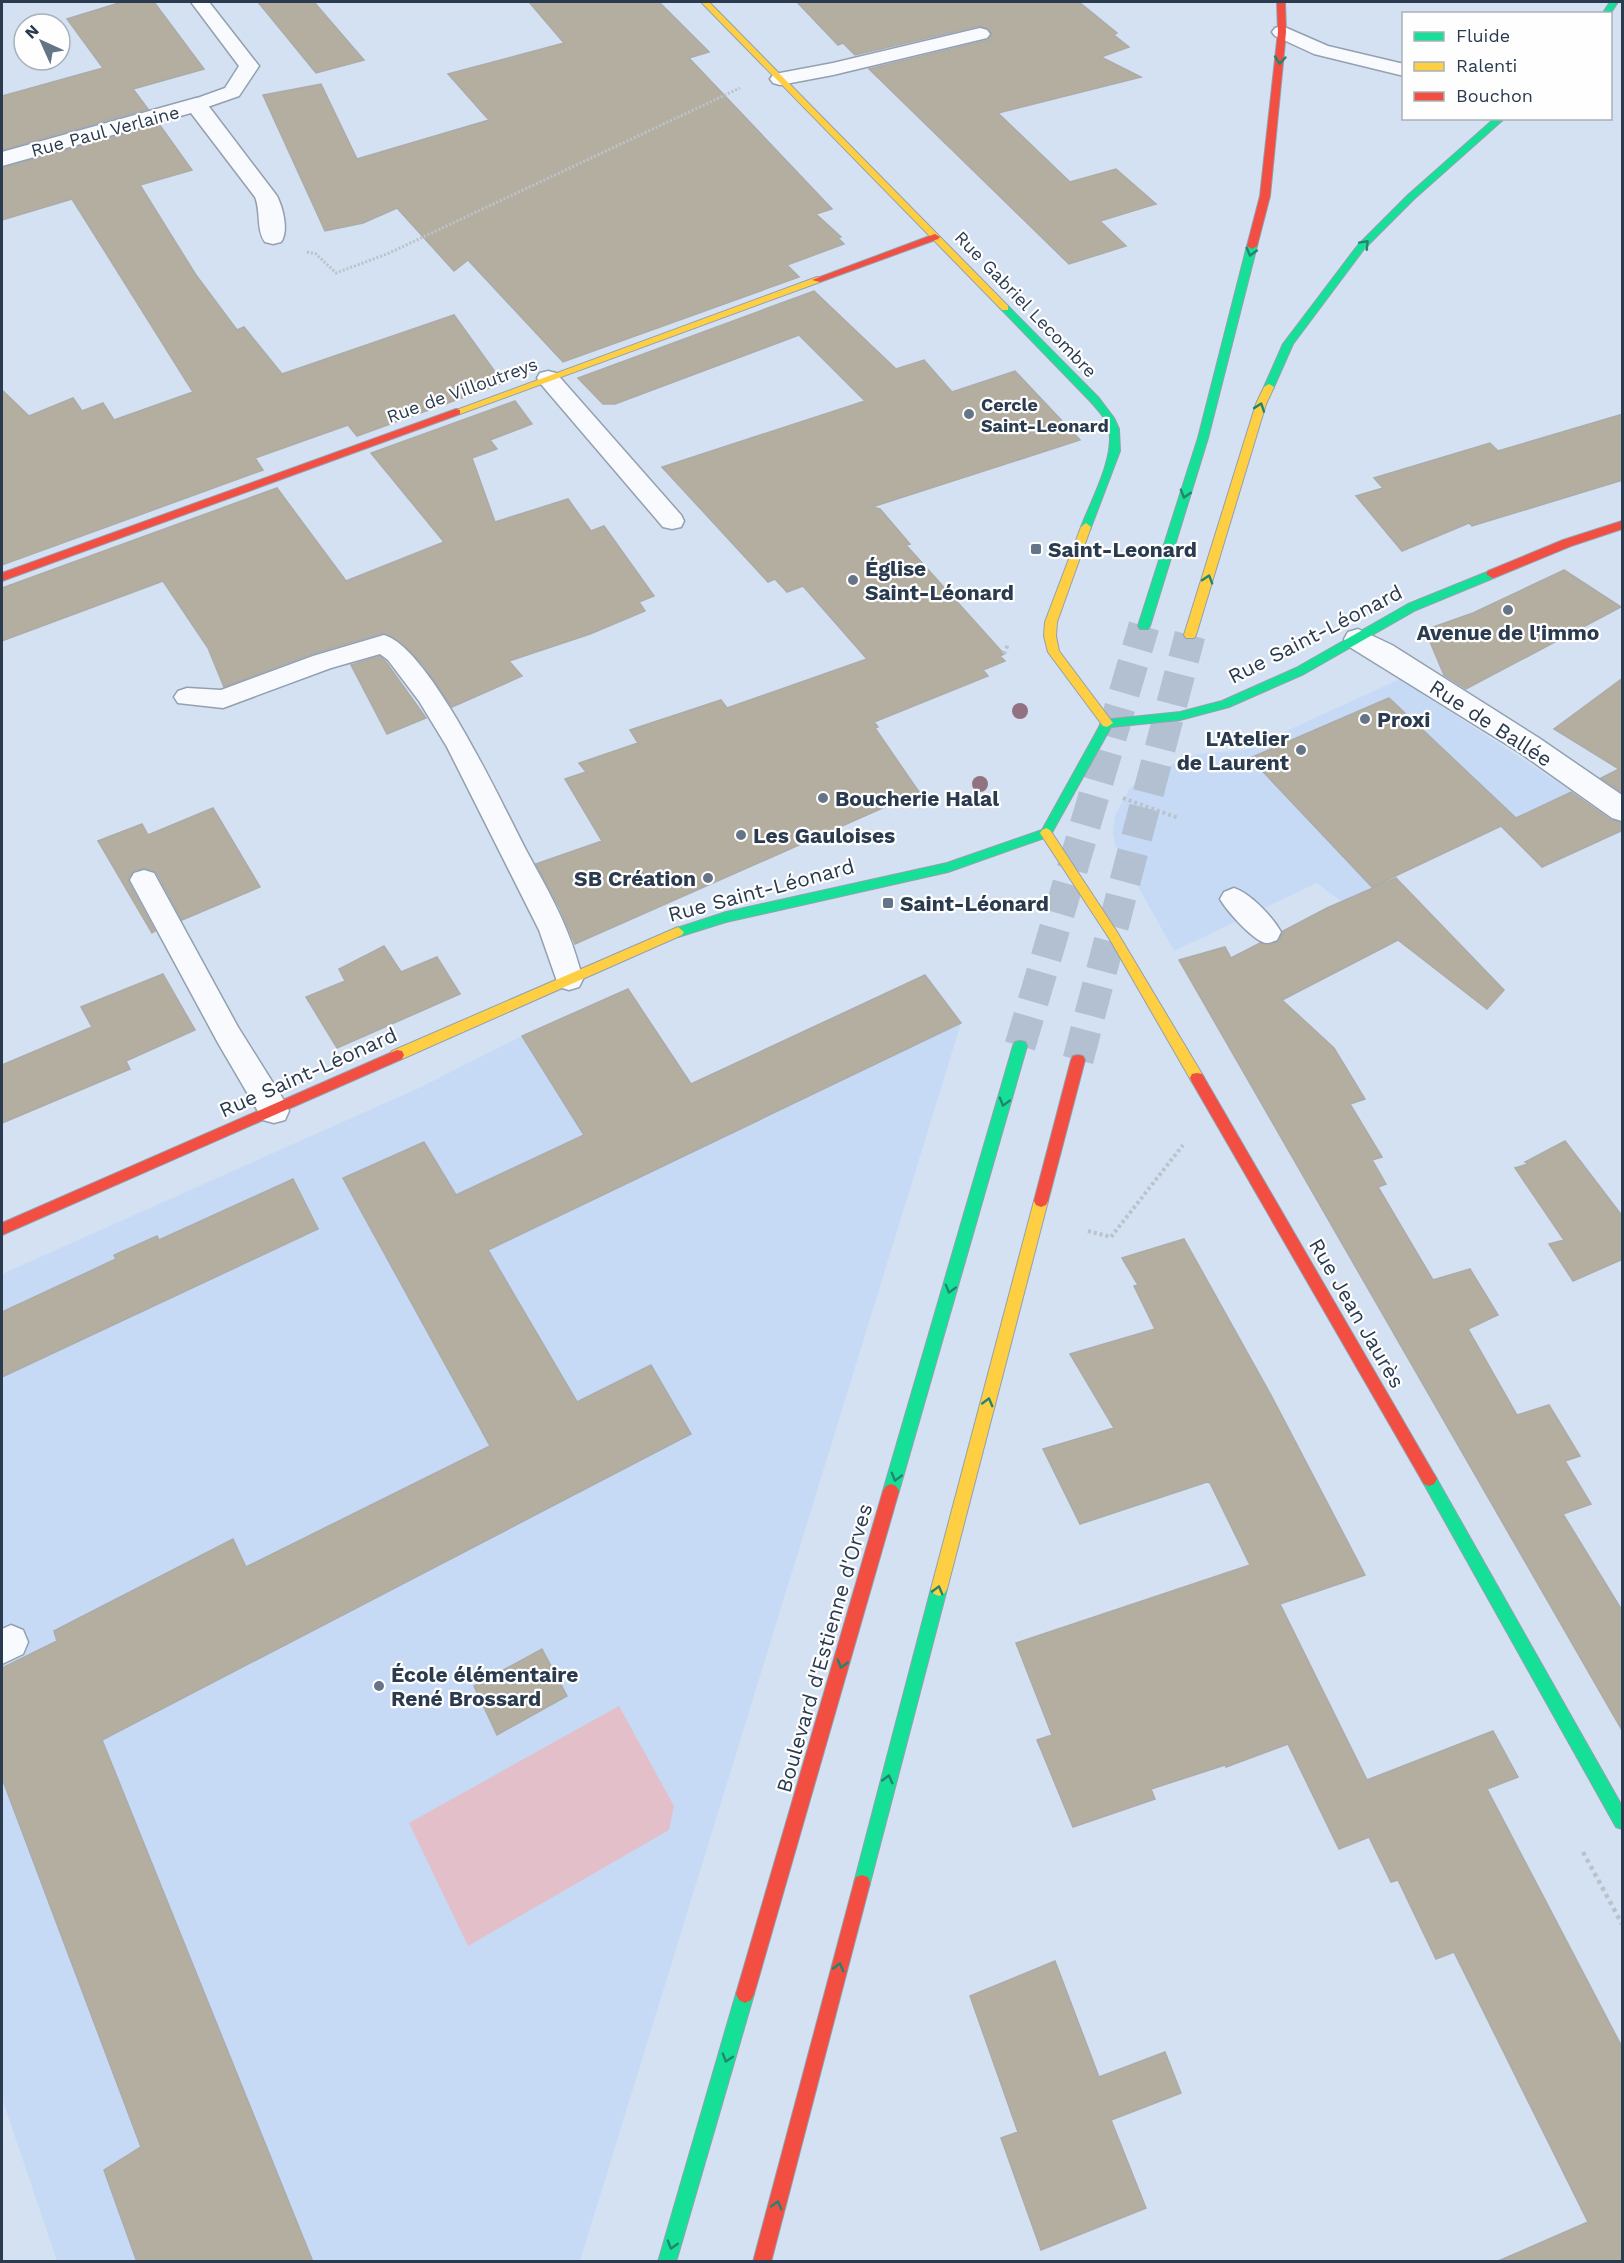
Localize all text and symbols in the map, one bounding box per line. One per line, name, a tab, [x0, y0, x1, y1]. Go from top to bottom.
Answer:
north arrow	[12, 12, 72, 72]
legend	[1402, 12, 1612, 120]
text: N	[21, 21, 43, 43]
text: Fluide	[1456, 25, 1510, 46]
one-way arrow	[1274, 55, 1287, 64]
text: Ralenti	[1456, 55, 1517, 76]
text: Bouchon	[1456, 85, 1533, 106]
street label: Rue Paul Verlaine	[29, 101, 181, 161]
street label: Rue Gabriel Lecombre	[951, 227, 1101, 381]
one-way arrow	[1358, 240, 1369, 251]
one-way arrow	[1245, 247, 1258, 257]
street label: Rue de Villoutreys	[384, 353, 540, 427]
place label: Cercle Saint-Leonard	[981, 394, 1109, 436]
one-way arrow	[1253, 402, 1266, 413]
marker: Cercle Saint-Leonard	[962, 407, 976, 421]
one-way arrow	[1180, 488, 1192, 499]
place label: Saint-Leonard	[1048, 537, 1197, 562]
marker: Saint-Leonard	[1029, 542, 1043, 556]
place label: Église Saint-Léonard	[865, 556, 1014, 605]
marker: Église Saint-Léonard	[846, 573, 860, 587]
one-way arrow	[1200, 574, 1213, 585]
street label: Rue Saint-Léonard	[1224, 579, 1406, 689]
marker: Avenue de l'immo	[1501, 603, 1515, 617]
place label: Avenue de l'immo	[1417, 620, 1599, 645]
street label: Rue de Ballée	[1425, 674, 1557, 772]
place label: Proxi	[1377, 707, 1430, 732]
marker: Proxi	[1358, 712, 1372, 726]
place label: L'Atelier de Laurent	[1177, 726, 1289, 775]
marker: L'Atelier de Laurent	[1294, 743, 1308, 757]
place label: Boucherie Halal	[835, 786, 999, 811]
marker: Boucherie Halal	[816, 791, 830, 805]
place label: Les Gauloises	[753, 823, 895, 848]
marker: Les Gauloises	[734, 828, 748, 842]
street label: Rue Saint-Léonard	[665, 853, 857, 927]
place label: SB Création	[574, 866, 696, 891]
marker: SB Création	[701, 871, 715, 885]
place label: Saint-Léonard	[900, 891, 1049, 916]
marker: Saint-Léonard	[881, 896, 895, 910]
street label: Rue Saint-Léonard	[215, 1022, 401, 1122]
one-way arrow	[999, 1096, 1011, 1107]
street label: Rue Jean Jaurès	[1304, 1234, 1410, 1392]
one-way arrow	[945, 1283, 957, 1294]
one-way arrow	[980, 1397, 993, 1407]
one-way arrow	[891, 1471, 903, 1482]
street label: Boulevard d'Estienne d'Orves	[771, 1501, 877, 1795]
one-way arrow	[931, 1585, 943, 1596]
one-way arrow	[837, 1658, 849, 1669]
place label: École élémentaire René Brossard	[391, 1662, 578, 1711]
marker: École élémentaire René Brossard	[372, 1679, 386, 1693]
one-way arrow	[881, 1774, 894, 1784]
one-way arrow	[831, 1963, 844, 1973]
one-way arrow	[722, 2052, 734, 2063]
one-way arrow	[769, 2200, 782, 2210]
one-way arrow	[667, 2239, 679, 2250]

